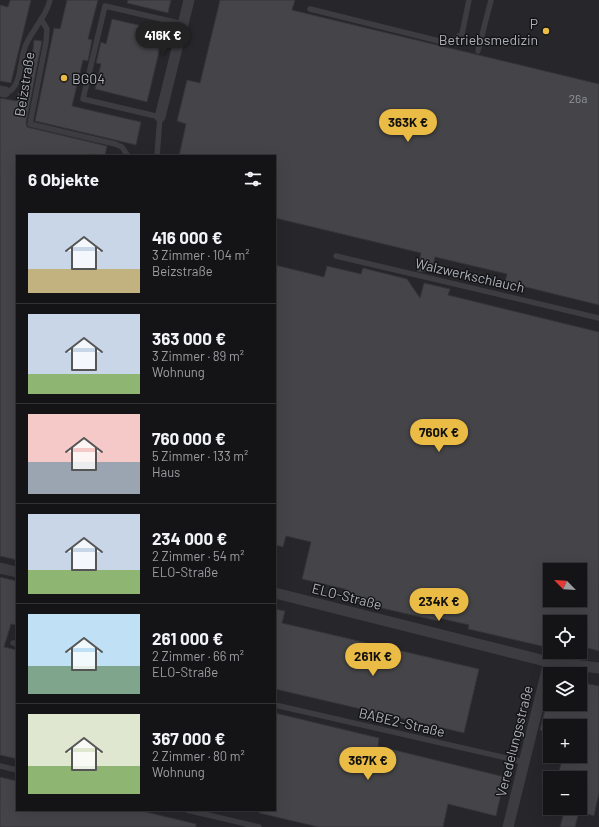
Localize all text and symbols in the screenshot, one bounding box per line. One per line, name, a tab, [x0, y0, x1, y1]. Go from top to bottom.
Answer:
place label: P Betriebsmedizin	[439, 15, 538, 48]
pin: 416K €	[130, 22, 196, 56]
marker: P Betriebsmedizin	[541, 26, 551, 36]
text: 416K €	[144, 27, 182, 43]
street label: Beizstraße	[10, 50, 38, 118]
place label: BG04	[72, 70, 105, 87]
marker: BG04	[59, 73, 69, 83]
house number: 26a	[569, 91, 587, 105]
pin: 363K €	[375, 109, 441, 143]
text: 363K €	[388, 114, 428, 130]
icon: filters	[242, 168, 264, 190]
text: 6 Objekte	[28, 169, 99, 189]
text: 416 000 €	[152, 227, 222, 247]
icon: home	[60, 229, 108, 277]
text: 3 Zimmer · 104 m²	[152, 247, 249, 263]
street label: Walzwerkschlauch	[414, 254, 526, 296]
text: Beizstraße	[152, 263, 213, 279]
text: 363 000 €	[152, 328, 226, 348]
icon: home	[60, 330, 108, 378]
text: 3 Zimmer · 89 m²	[152, 348, 244, 364]
text: Wohnung	[152, 364, 205, 380]
pin: 760K €	[406, 419, 472, 453]
text: 760K €	[419, 424, 459, 440]
text: 760 000 €	[152, 428, 226, 448]
icon: home	[60, 430, 108, 478]
text: 5 Zimmer · 133 m²	[152, 448, 248, 464]
text: Haus	[152, 464, 180, 480]
text: 234 000 €	[152, 528, 227, 548]
icon: home	[60, 530, 108, 578]
text: 2 Zimmer · 54 m²	[152, 548, 244, 564]
north arrow	[543, 563, 587, 607]
map controls	[543, 563, 587, 815]
text: ELO-Straße	[152, 564, 218, 580]
street label: ELO-Straße	[310, 579, 384, 613]
pin: 234K €	[406, 588, 472, 622]
text: 234K €	[419, 593, 459, 609]
button: locate	[543, 615, 587, 659]
text: 261 000 €	[152, 628, 223, 648]
icon: home	[60, 630, 108, 678]
pin: 261K €	[340, 643, 406, 677]
text: 2 Zimmer · 66 m²	[152, 648, 244, 664]
text: 261K €	[354, 648, 392, 664]
text: ELO-Straße	[152, 664, 218, 680]
button: layers	[543, 667, 587, 711]
street label: Veredelungsstraße	[492, 684, 536, 798]
street label: BABE2-Straße	[357, 704, 447, 740]
button: +	[543, 719, 587, 763]
text: 367 000 €	[152, 728, 225, 748]
icon: home	[60, 730, 108, 778]
pin: 367K €	[335, 747, 401, 781]
text: 2 Zimmer · 80 m²	[152, 748, 245, 764]
text: 367K €	[348, 752, 388, 768]
text: Wohnung	[152, 764, 205, 780]
button: −	[543, 771, 587, 815]

